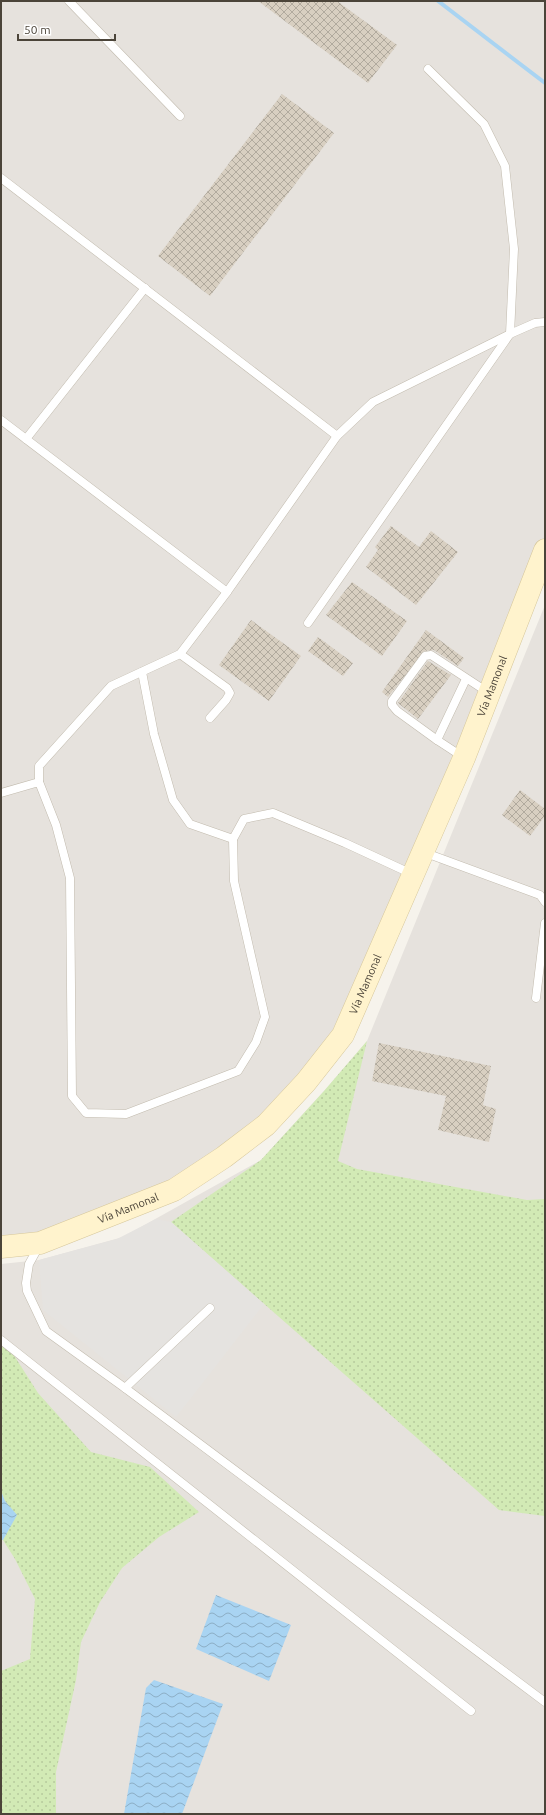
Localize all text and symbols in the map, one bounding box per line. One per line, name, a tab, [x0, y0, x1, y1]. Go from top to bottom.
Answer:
scale bar	[18, 16, 115, 42]
text: 50 m	[24, 23, 51, 36]
street label: Vía Mamonal	[475, 654, 509, 718]
street label: Vía Mamonal	[347, 952, 384, 1016]
street label: Vía Mamonal	[96, 1191, 160, 1226]

